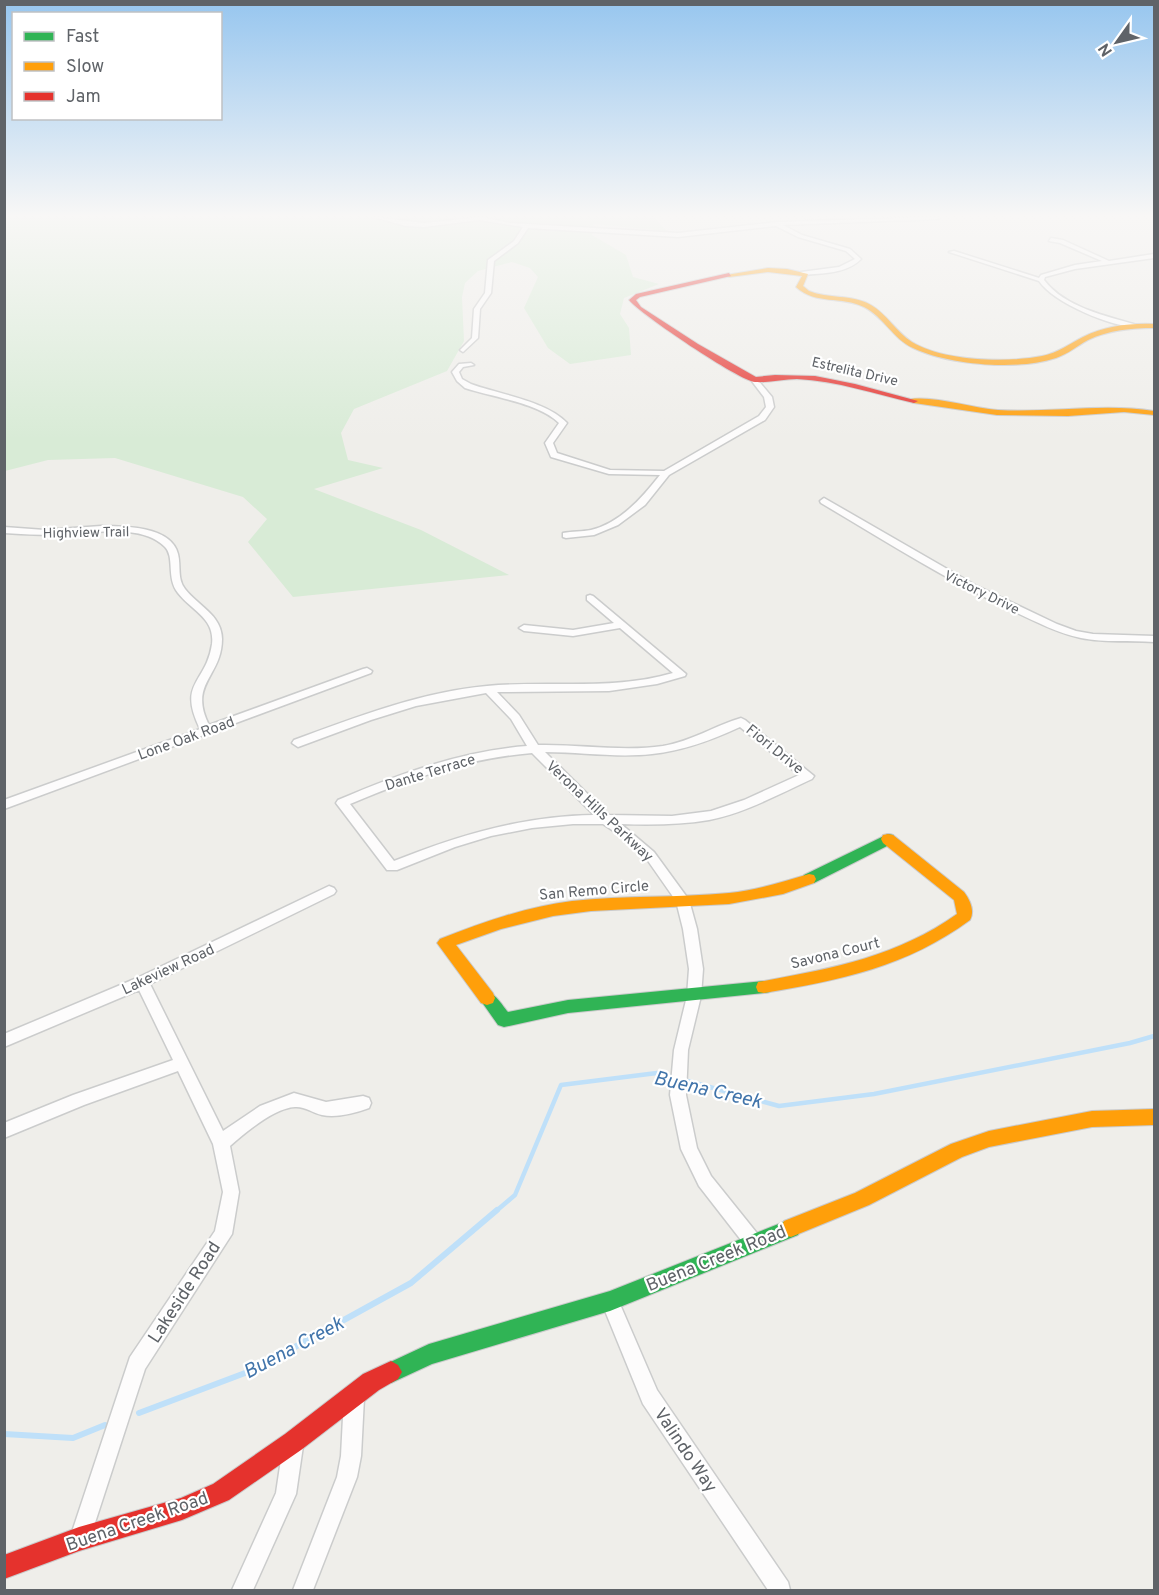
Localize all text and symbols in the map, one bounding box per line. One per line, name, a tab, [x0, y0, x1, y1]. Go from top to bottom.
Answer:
legend	[12, 12, 222, 120]
north arrow	[1087, 12, 1147, 72]
text: Fast	[66, 26, 99, 49]
text: N	[1095, 39, 1118, 60]
text: Slow	[66, 56, 104, 79]
text: Jam	[66, 86, 101, 109]
street label: Estrelita Drive	[810, 354, 900, 391]
street label: Highview Trail	[43, 524, 129, 543]
street label: Victory Drive	[941, 568, 1022, 619]
street label: Lone Oak Road	[135, 713, 238, 766]
street label: Fiori Drive	[741, 721, 807, 779]
street label: Dante Terrace	[383, 751, 478, 796]
street label: Verona Hills Parkway	[541, 757, 657, 867]
street label: San Remo Circle	[538, 877, 650, 906]
street label: Savona Court	[789, 934, 882, 975]
street label: Lakeview Road	[119, 941, 218, 1000]
water label: Buena Creek	[651, 1066, 765, 1116]
street label: Buena Creek Road	[643, 1221, 790, 1298]
street label: Lakeside Road	[144, 1238, 227, 1348]
water label: Buena Creek	[239, 1311, 349, 1386]
street label: Valindo Way	[648, 1404, 721, 1498]
street label: Buena Creek Road	[63, 1487, 212, 1558]

